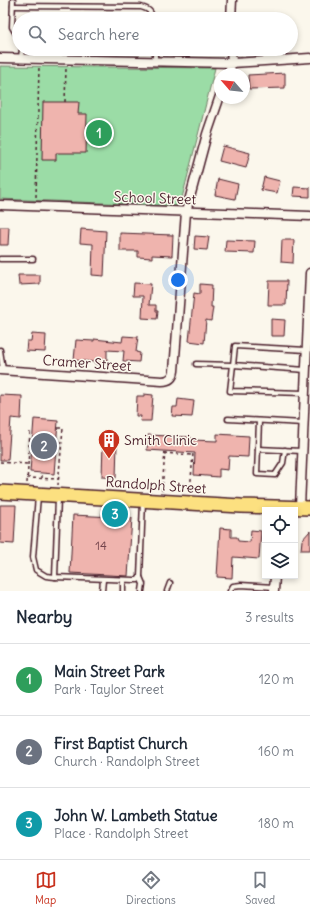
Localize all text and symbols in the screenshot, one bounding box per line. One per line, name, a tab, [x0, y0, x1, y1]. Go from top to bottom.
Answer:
search box	[12, 12, 298, 56]
icon: search	[26, 23, 48, 45]
text: Search here	[58, 25, 139, 44]
north arrow	[214, 68, 250, 104]
pin: 1	[86, 118, 112, 148]
street label: School Street	[113, 188, 197, 208]
your location	[168, 270, 188, 290]
street label: Cramer Street	[42, 351, 132, 375]
building icon: Smith Clinic	[96, 427, 122, 460]
pin: 2	[31, 431, 57, 461]
place label: Smith Clinic	[124, 431, 197, 449]
street label: Randolph Street	[105, 473, 207, 498]
pin: 3	[102, 499, 128, 529]
map controls	[262, 507, 298, 579]
button: locate	[262, 507, 298, 543]
house number: 14	[95, 538, 107, 553]
button: layers	[262, 543, 298, 579]
text: Nearby	[16, 606, 72, 628]
text: 3 results	[245, 609, 294, 626]
text: Main Street Park	[54, 662, 165, 681]
text: 1	[26, 671, 32, 688]
text: 120 m	[259, 671, 294, 688]
text: Park · Taylor Street	[54, 681, 164, 698]
text: First Baptist Church	[54, 734, 188, 753]
text: 2	[25, 743, 33, 760]
text: 160 m	[258, 743, 294, 760]
text: Church · Randolph Street	[54, 753, 200, 770]
text: John W. Lambeth Statue	[54, 806, 218, 825]
text: 3	[25, 815, 33, 832]
text: 180 m	[258, 815, 294, 832]
text: Place · Randolph Street	[54, 825, 188, 842]
tab: Map	[35, 869, 57, 907]
tab: Directions	[126, 869, 176, 907]
tab: Saved	[245, 869, 275, 907]

